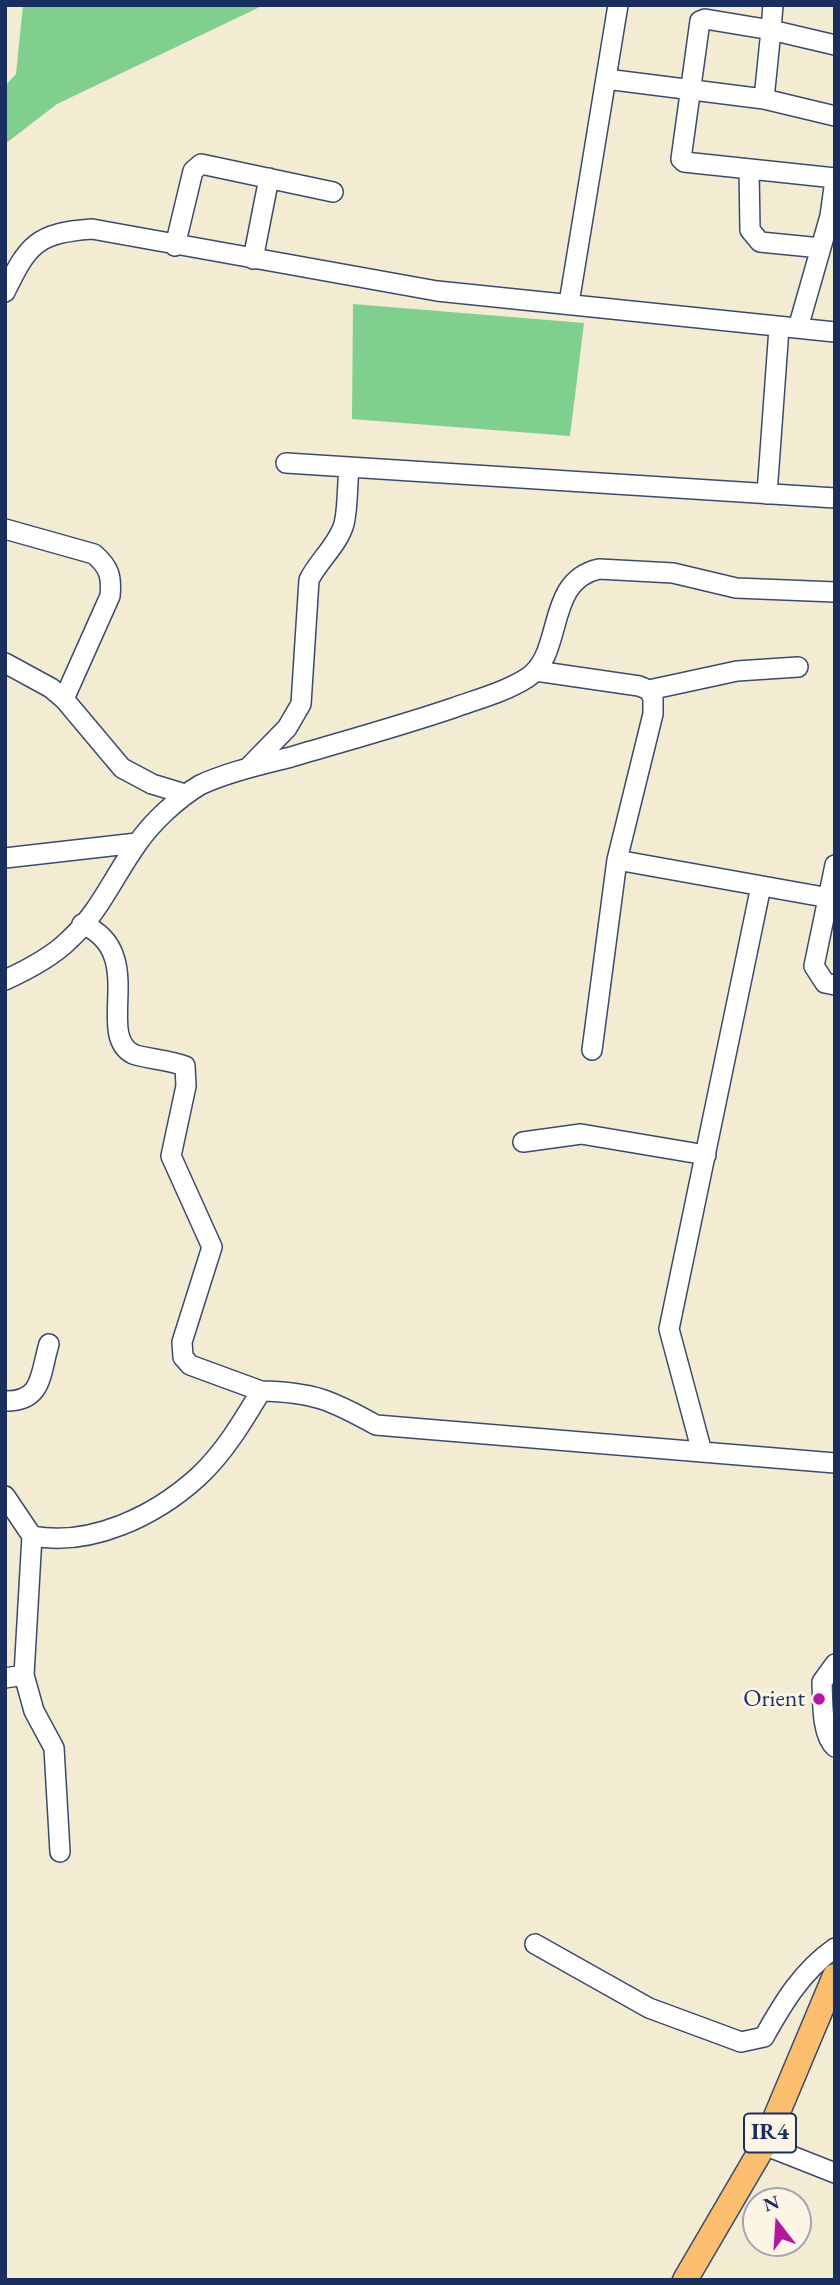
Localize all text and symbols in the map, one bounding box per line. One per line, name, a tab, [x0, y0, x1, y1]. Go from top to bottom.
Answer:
place label: Orient	[743, 1685, 805, 1713]
marker: Orient	[811, 1691, 827, 1707]
road number: IR4	[744, 2114, 796, 2152]
north arrow	[742, 2187, 812, 2257]
text: N	[760, 2189, 782, 2218]

